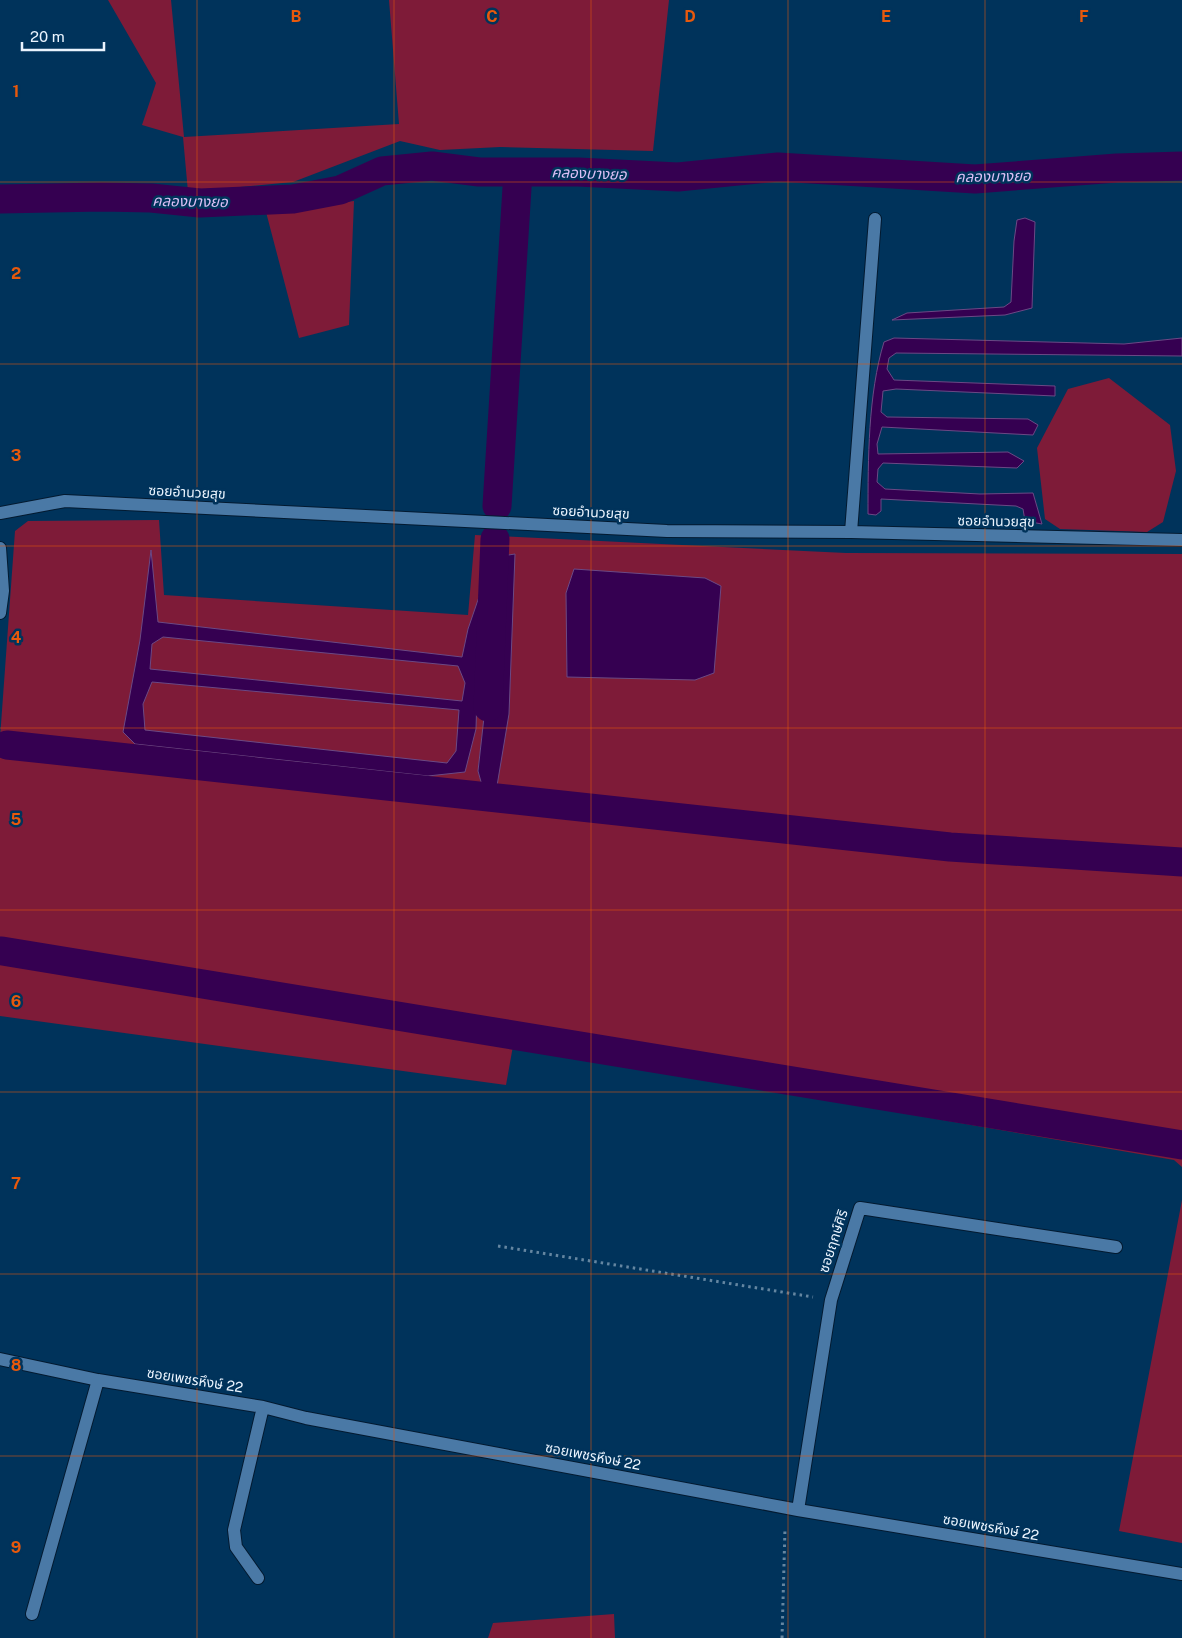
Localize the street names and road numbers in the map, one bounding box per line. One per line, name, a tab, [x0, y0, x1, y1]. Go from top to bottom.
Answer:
street label: ซอยอำนวยสุข	[148, 482, 226, 503]
street label: ซอยอำนวยสุข	[552, 502, 630, 523]
street label: ซอยอำนวยสุข	[957, 512, 1035, 531]
street label: ซอยฤกษ์ศิริ	[815, 1207, 851, 1275]
street label: ซอยเพชรหึงษ์ 22	[146, 1365, 244, 1395]
street label: ซอยเพชรหึงษ์ 22	[544, 1439, 642, 1473]
street label: ซอยเพชรหึงษ์ 22	[942, 1511, 1040, 1543]

